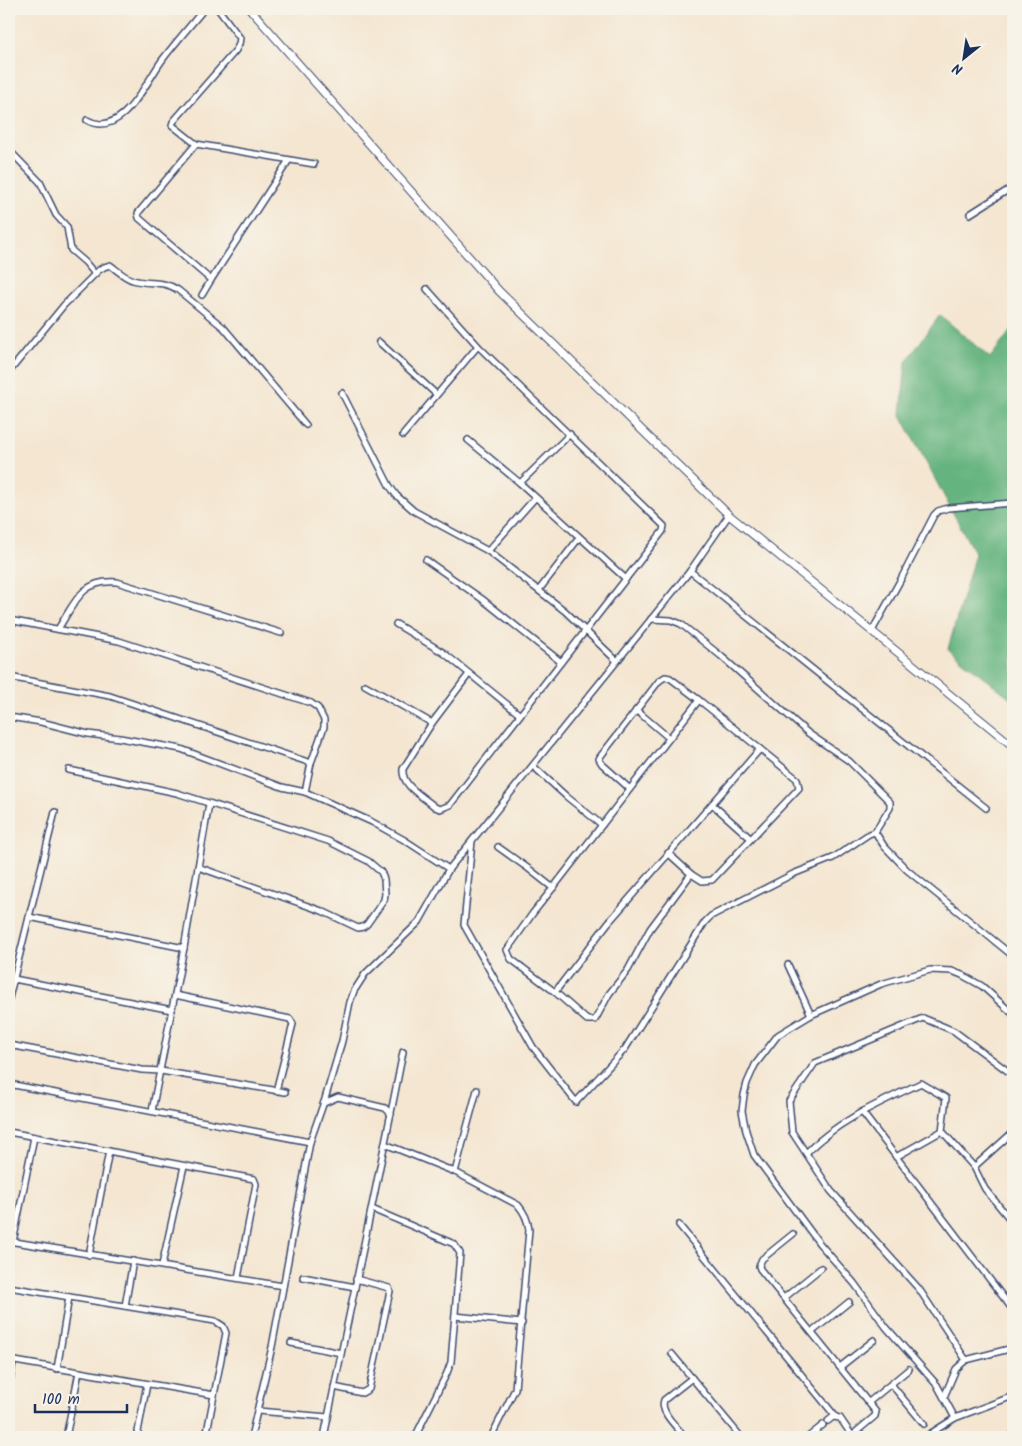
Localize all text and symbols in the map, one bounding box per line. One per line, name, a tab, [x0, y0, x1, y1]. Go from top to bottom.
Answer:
north arrow	[940, 32, 990, 82]
text: N	[949, 57, 967, 80]
scale bar	[35, 1381, 128, 1413]
text: 100 m	[42, 1388, 80, 1412]

